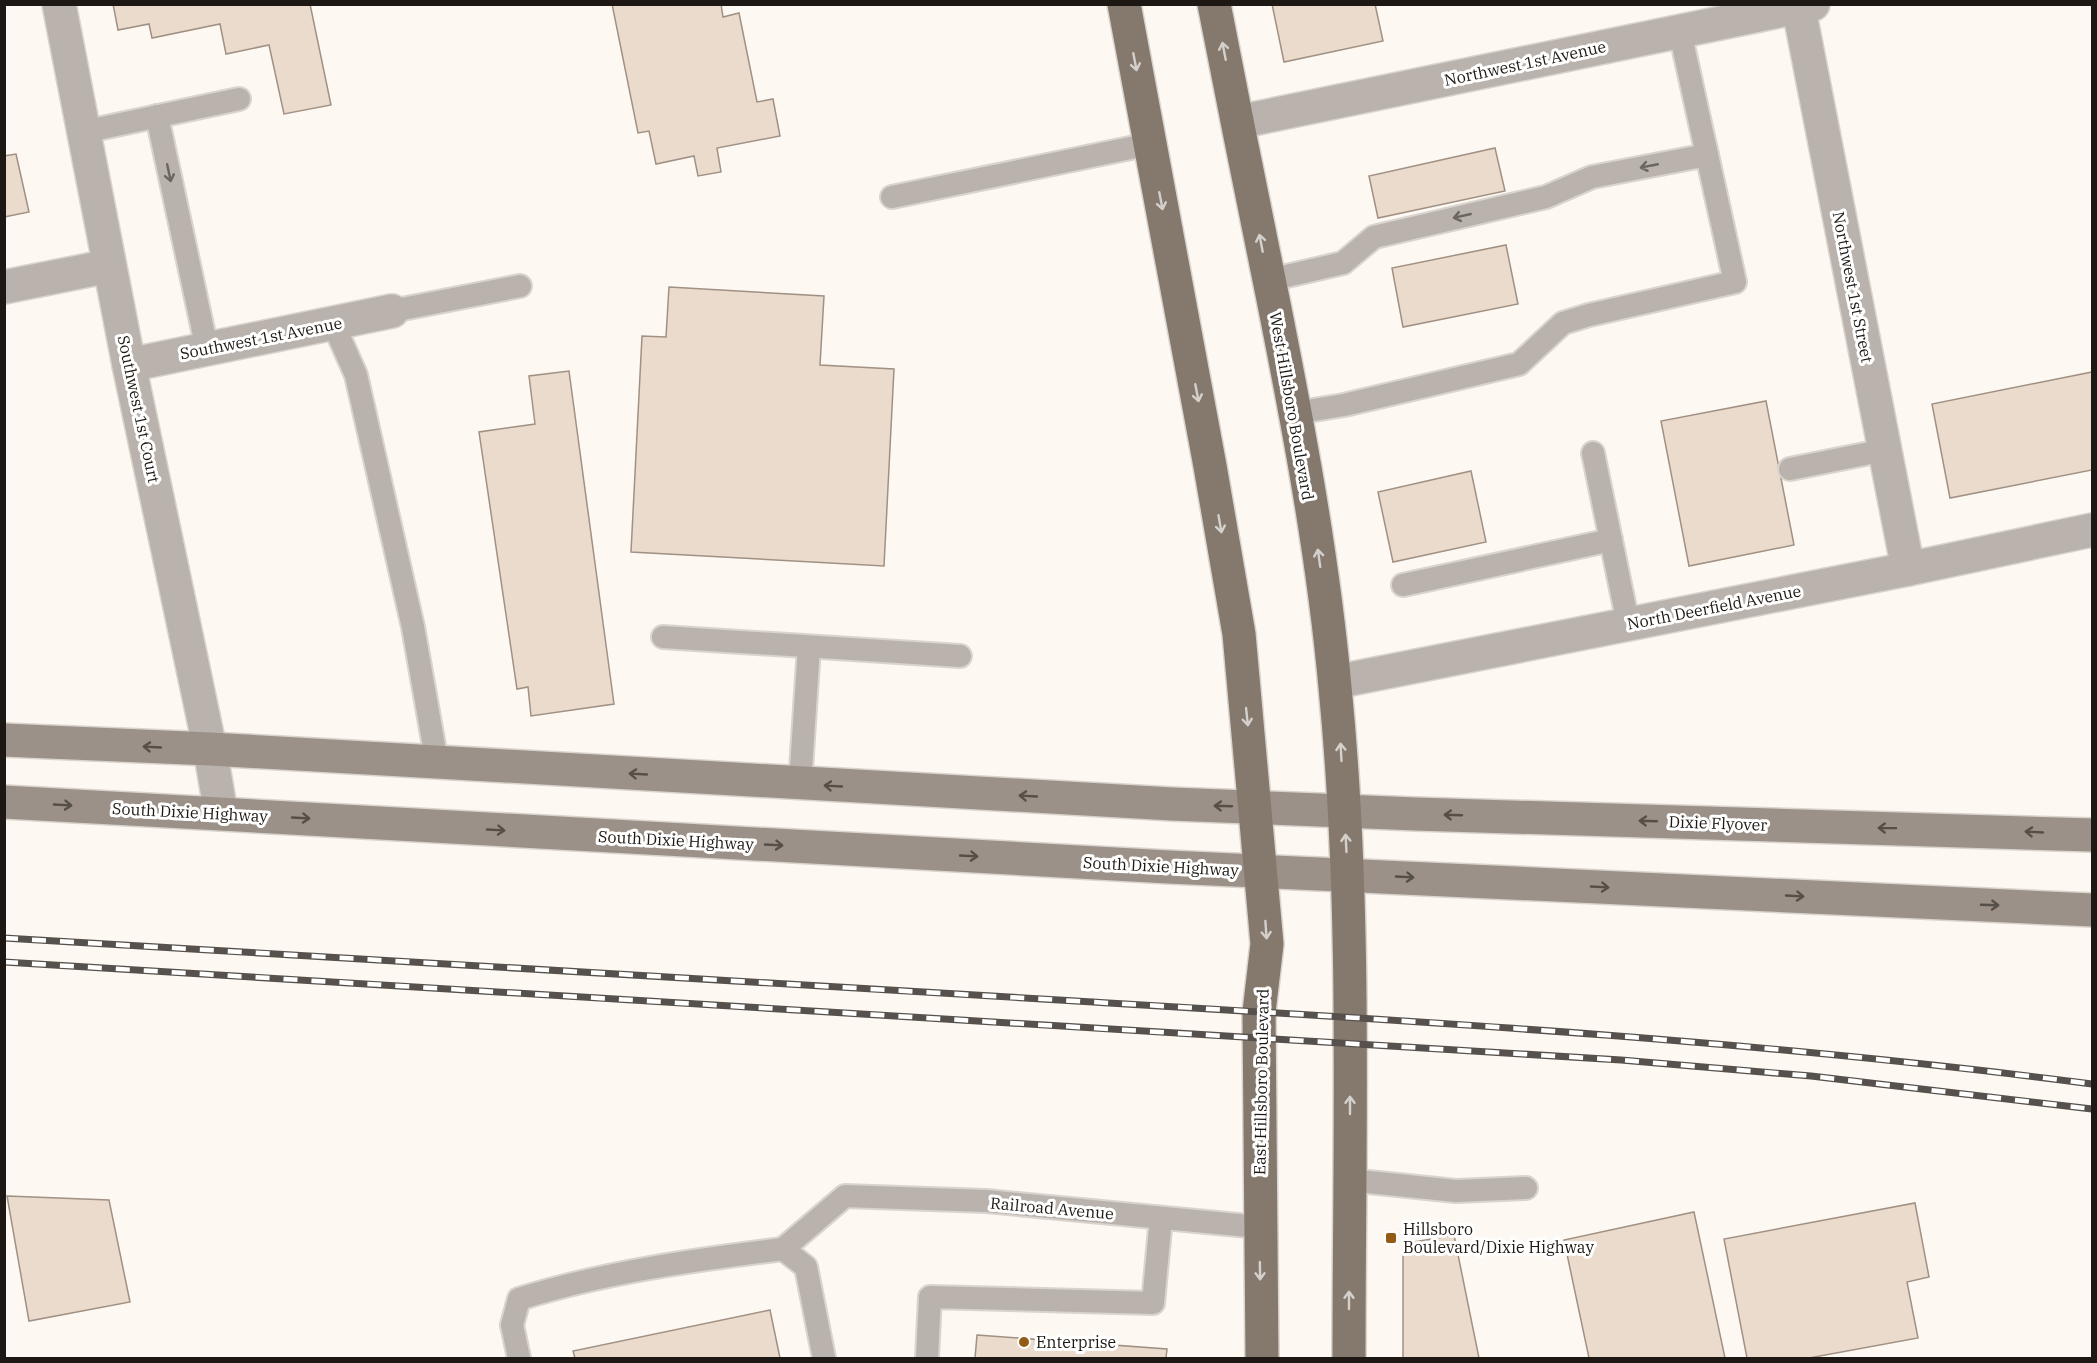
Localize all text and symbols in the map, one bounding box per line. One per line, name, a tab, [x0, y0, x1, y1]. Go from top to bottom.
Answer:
street label: Northwest 1st Avenue	[1442, 36, 1608, 90]
one-way arrow	[1218, 42, 1229, 62]
one-way arrow	[1130, 52, 1141, 71]
one-way arrow	[1640, 161, 1660, 172]
one-way arrow	[164, 164, 176, 183]
one-way arrow	[1156, 191, 1167, 211]
street label: Northwest 1st Street	[1829, 210, 1878, 365]
one-way arrow	[1453, 211, 1472, 223]
one-way arrow	[1255, 233, 1267, 252]
street label: West Hillsboro Boulevard	[1266, 310, 1318, 502]
street label: Southwest 1st Avenue	[178, 312, 344, 364]
street label: Southwest 1st Court	[114, 333, 164, 485]
one-way arrow	[1192, 383, 1203, 402]
one-way arrow	[1215, 514, 1226, 533]
one-way arrow	[1313, 549, 1324, 569]
street label: North Deerfield Avenue	[1625, 580, 1803, 634]
one-way arrow	[1242, 706, 1253, 726]
one-way arrow	[142, 741, 162, 752]
one-way arrow	[1335, 743, 1346, 763]
one-way arrow	[629, 769, 649, 780]
one-way arrow	[824, 780, 844, 791]
one-way arrow	[1018, 790, 1038, 801]
street label: South Dixie Highway	[112, 798, 269, 826]
one-way arrow	[52, 800, 72, 811]
one-way arrow	[1213, 800, 1233, 811]
one-way arrow	[1444, 809, 1464, 821]
street label: Dixie Flyover	[1668, 811, 1768, 835]
one-way arrow	[290, 813, 310, 824]
one-way arrow	[1639, 815, 1659, 827]
one-way arrow	[1878, 822, 1898, 834]
one-way arrow	[485, 824, 505, 835]
street label: South Dixie Highway	[598, 826, 755, 854]
one-way arrow	[2025, 826, 2045, 838]
one-way arrow	[1340, 833, 1351, 853]
one-way arrow	[764, 840, 784, 851]
one-way arrow	[958, 851, 978, 862]
street label: South Dixie Highway	[1083, 852, 1240, 880]
one-way arrow	[1395, 872, 1415, 883]
one-way arrow	[1590, 881, 1610, 892]
one-way arrow	[1784, 891, 1804, 902]
one-way arrow	[1979, 899, 1999, 911]
one-way arrow	[1261, 919, 1272, 939]
street label: East Hillsboro Boulevard	[1249, 988, 1273, 1175]
one-way arrow	[1344, 1096, 1355, 1116]
street label: Railroad Avenue	[989, 1193, 1115, 1223]
place label: Hillsboro Boulevard/Dixie Highway	[1403, 1219, 1594, 1257]
marker: Hillsboro Boulevard/Dixie Highway	[1384, 1231, 1398, 1245]
one-way arrow	[1254, 1260, 1266, 1280]
one-way arrow	[1343, 1291, 1355, 1311]
place label: Enterprise	[1036, 1332, 1116, 1352]
marker: Enterprise	[1017, 1335, 1031, 1349]

